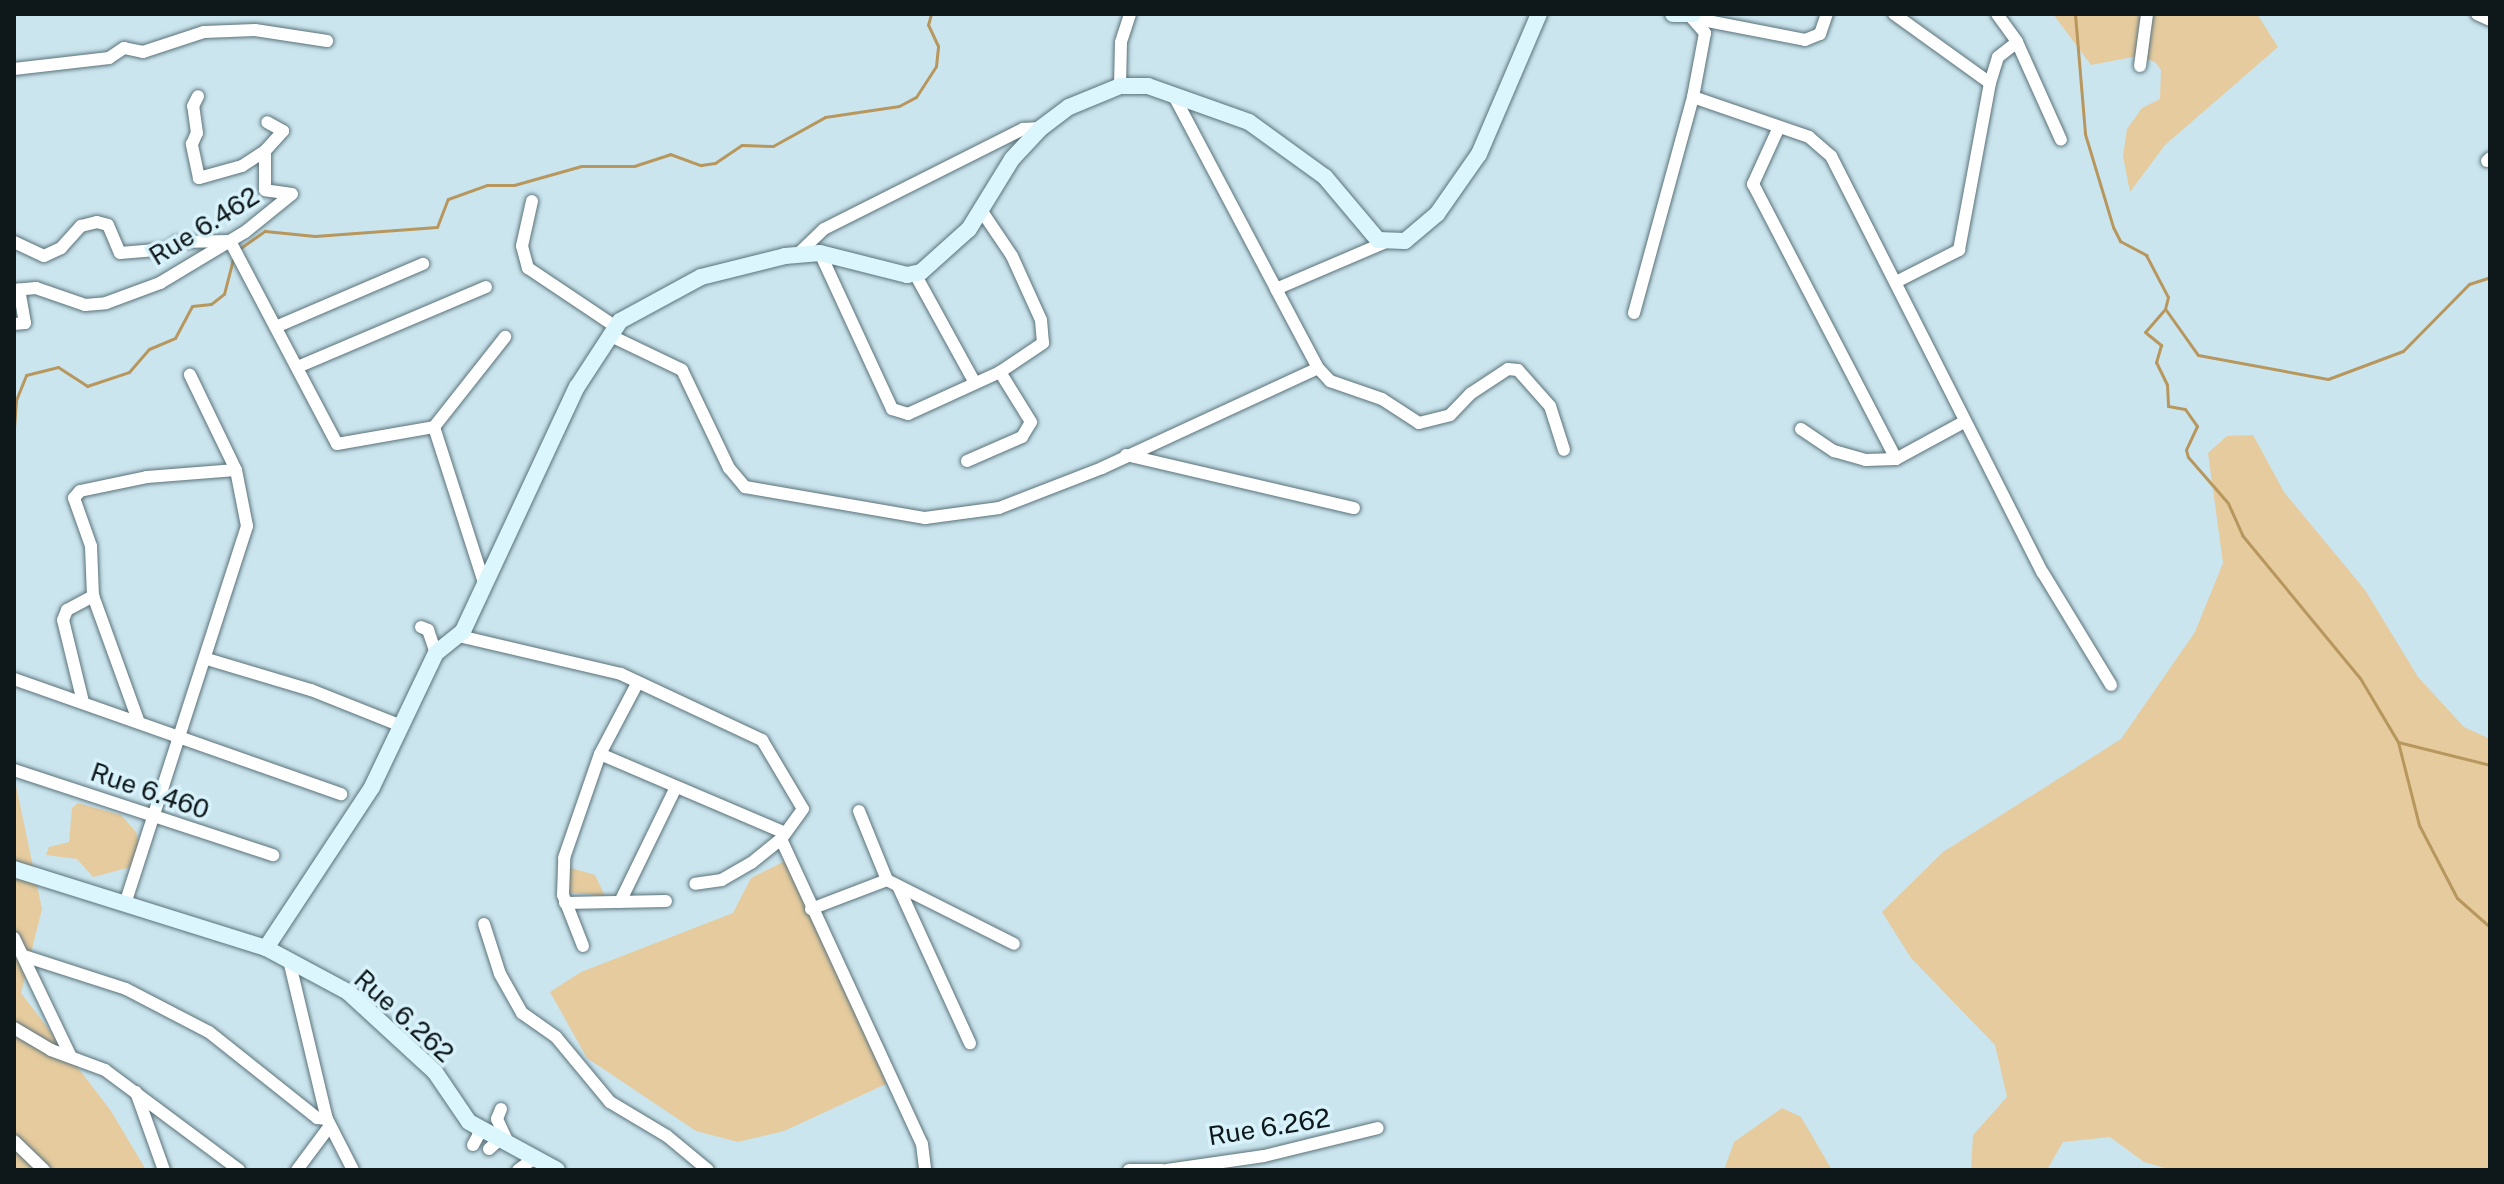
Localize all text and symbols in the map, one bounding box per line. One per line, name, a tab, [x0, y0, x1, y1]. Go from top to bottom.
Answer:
street label: Rue 6.462	[143, 180, 265, 272]
street label: Rue 6.460	[86, 756, 214, 826]
street label: Rue 6.262	[348, 963, 460, 1069]
street label: Rue 6.262	[1206, 1102, 1332, 1152]

